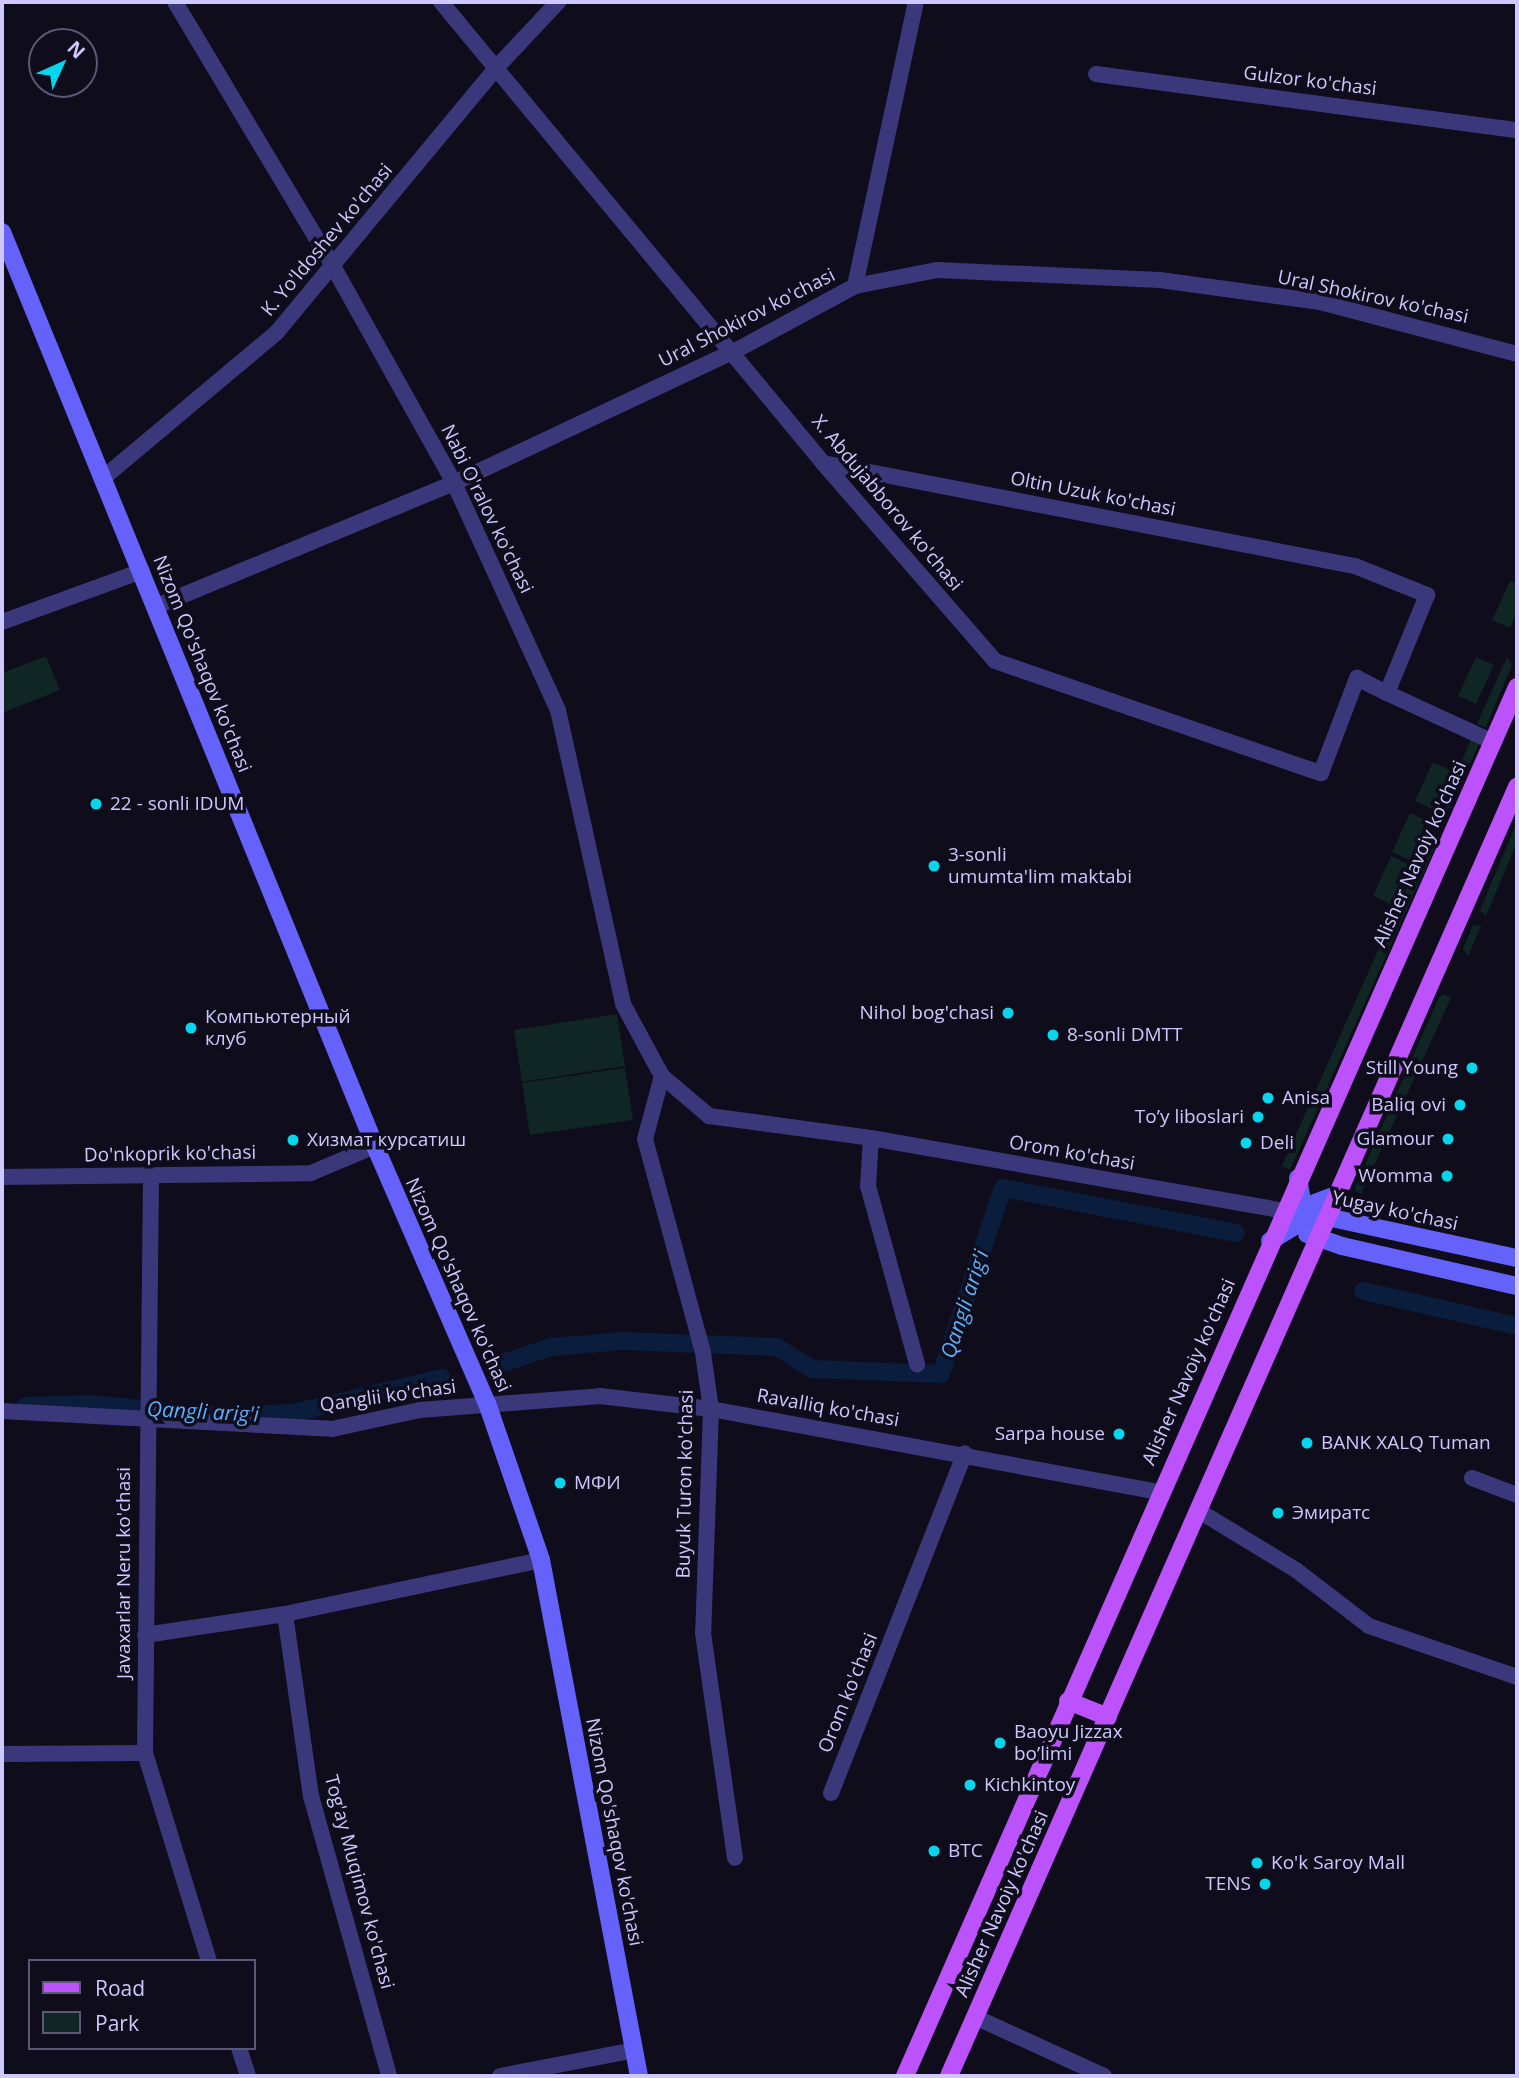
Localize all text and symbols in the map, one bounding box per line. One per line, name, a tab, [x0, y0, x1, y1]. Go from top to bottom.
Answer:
north arrow	[28, 28, 98, 98]
text: N	[62, 35, 91, 64]
street label: Gulzor ko'chasi	[1242, 62, 1378, 100]
street label: K. Yo'ldoshev ko'chasi	[257, 159, 397, 321]
street label: Ural Shokirov ko'chasi	[655, 264, 839, 372]
street label: Ural Shokirov ko'chasi	[1275, 266, 1471, 328]
street label: X. Abdujabborov ko'chasi	[807, 411, 967, 595]
street label: Nabi O'ralov ko'chasi	[436, 421, 538, 597]
street label: Oltin Uzuk ko'chasi	[1008, 467, 1178, 521]
street label: Nizom Qo'shaqov ko'chasi	[148, 552, 256, 776]
street label: Alisher Navoiy ko'chasi	[1369, 757, 1471, 951]
place label: 22 - sonli IDUM	[110, 793, 244, 815]
marker: 22 - sonli IDUM	[88, 796, 104, 812]
place label: 3-sonli umumta'lim maktabi	[948, 844, 1132, 888]
marker: 3-sonli umumta'lim maktabi	[926, 858, 942, 874]
place label: Nihol bog'chasi	[859, 1002, 994, 1024]
marker: Nihol bog'chasi	[1000, 1005, 1016, 1021]
place label: Компьютерный клуб	[205, 1006, 351, 1050]
marker: Компьютерный клуб	[183, 1020, 199, 1036]
place label: 8-sonli DMTT	[1067, 1024, 1182, 1046]
marker: 8-sonli DMTT	[1045, 1027, 1061, 1043]
place label: Still Young	[1366, 1057, 1458, 1079]
marker: Still Young	[1464, 1060, 1480, 1076]
place label: Anisa	[1282, 1087, 1330, 1109]
marker: Anisa	[1260, 1090, 1276, 1106]
place label: Baliq ovi	[1371, 1094, 1446, 1116]
marker: Baliq ovi	[1452, 1097, 1468, 1113]
place label: To’y liboslari	[1135, 1106, 1244, 1128]
marker: To’y liboslari	[1250, 1109, 1266, 1125]
place label: Glamour	[1356, 1128, 1434, 1150]
place label: Хизмат курсатиш	[307, 1129, 466, 1151]
street label: Orom ko'chasi	[1007, 1131, 1137, 1175]
marker: Glamour	[1440, 1131, 1456, 1147]
marker: Хизмат курсатиш	[285, 1132, 301, 1148]
place label: Deli	[1260, 1132, 1294, 1154]
marker: Deli	[1238, 1135, 1254, 1151]
street label: Do'nkoprik ko'chasi	[84, 1141, 256, 1167]
place label: Womma	[1358, 1165, 1433, 1187]
marker: Womma	[1439, 1168, 1455, 1184]
street label: Nizom Qo'shaqov ko'chasi	[400, 1174, 516, 1396]
street label: Yugay ko'chasi	[1330, 1187, 1460, 1235]
water label: Qangli arig'i	[935, 1247, 993, 1361]
street label: Alisher Navoiy ko'chasi	[1138, 1275, 1240, 1469]
street label: Qanglii ko'chasi	[318, 1375, 458, 1417]
street label: Ravalliq ko'chasi	[755, 1384, 901, 1432]
street label: Buyuk Turon ko'chasi	[672, 1389, 698, 1579]
water label: Qangli arig'i	[146, 1395, 260, 1427]
place label: Sarpa house	[995, 1423, 1105, 1445]
marker: Sarpa house	[1111, 1426, 1127, 1442]
place label: BANK XALQ Tuman	[1321, 1432, 1491, 1454]
marker: BANK XALQ Tuman	[1299, 1435, 1315, 1451]
street label: Javaxarlar Neru ko'chasi	[113, 1467, 135, 1679]
place label: МФИ	[574, 1472, 621, 1494]
marker: МФИ	[552, 1475, 568, 1491]
place label: Эмиратс	[1292, 1502, 1370, 1524]
marker: Эмиратс	[1270, 1505, 1286, 1521]
street label: Orom ko'chasi	[814, 1630, 882, 1756]
street label: Nizom Qo'shaqov ko'chasi	[581, 1716, 647, 1948]
place label: Baoyu Jizzax bo’limi	[1014, 1721, 1123, 1765]
marker: Baoyu Jizzax bo’limi	[992, 1735, 1008, 1751]
street label: Tog'ay Muqimov ko'chasi	[319, 1772, 399, 1992]
place label: Kichkintoy	[984, 1774, 1075, 1796]
marker: Kichkintoy	[962, 1777, 978, 1793]
street label: Alisher Navoiy ko'chasi	[951, 1807, 1053, 2001]
place label: BTC	[948, 1840, 983, 1862]
marker: BTC	[926, 1843, 942, 1859]
place label: Ko'k Saroy Mall	[1271, 1852, 1405, 1874]
marker: Ko'k Saroy Mall	[1249, 1855, 1265, 1871]
place label: TENS	[1205, 1873, 1251, 1895]
marker: TENS	[1257, 1876, 1273, 1892]
legend	[28, 1959, 256, 2050]
text: Road	[95, 1974, 145, 2002]
text: Park	[95, 2009, 139, 2037]

